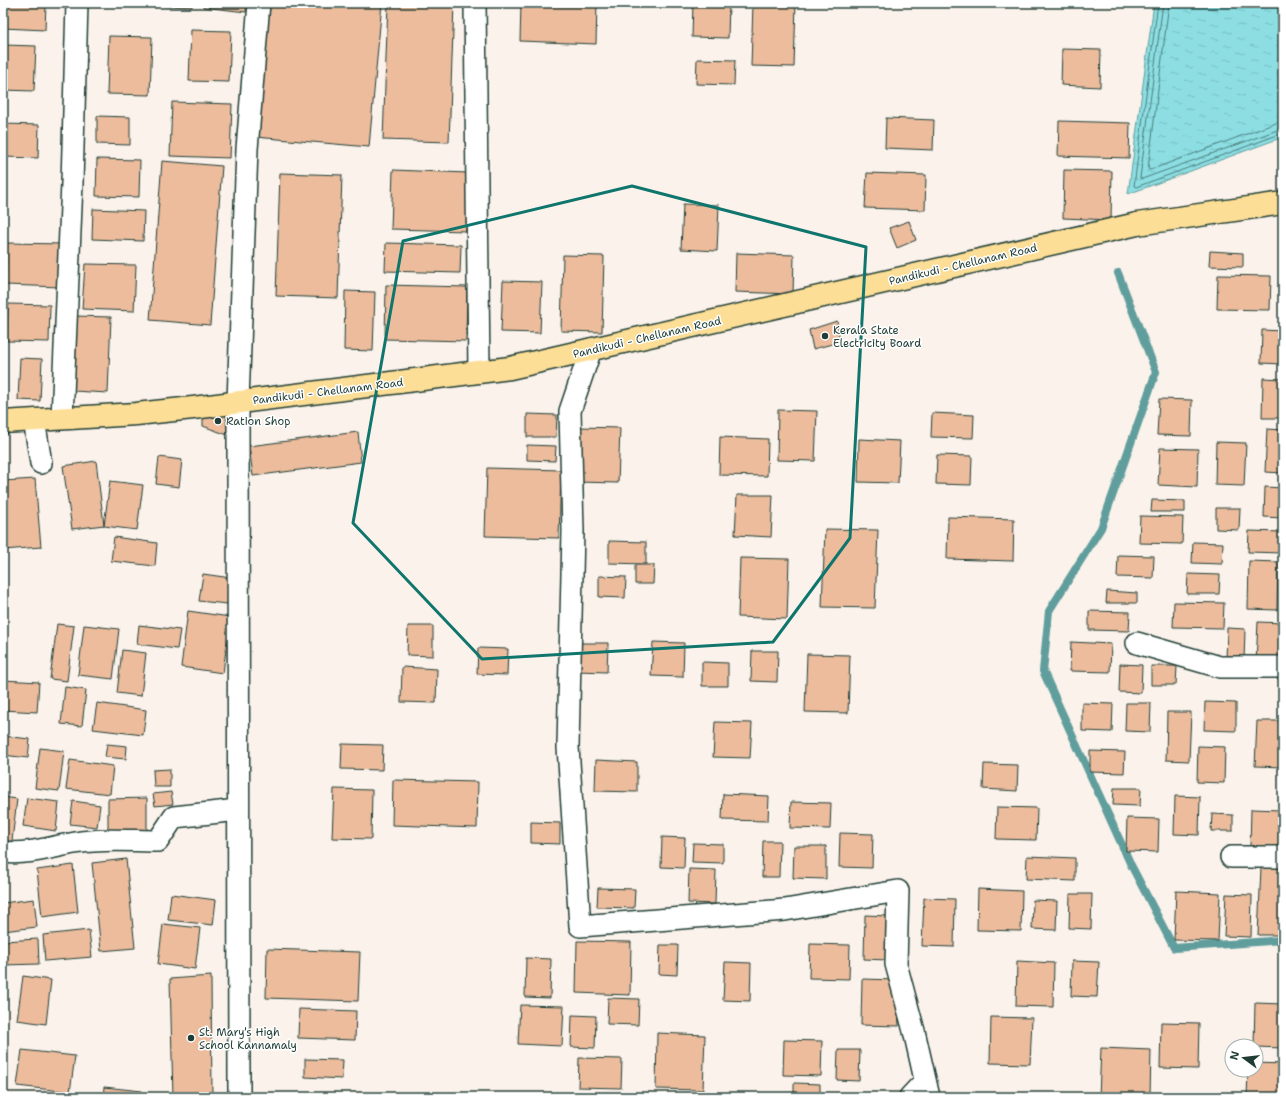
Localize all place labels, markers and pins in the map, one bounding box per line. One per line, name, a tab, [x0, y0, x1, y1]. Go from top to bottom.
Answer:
place label: Kerala State Electricity Board	[833, 323, 921, 351]
marker: Kerala State Electricity Board	[820, 331, 830, 341]
place label: Ration Shop	[226, 414, 290, 429]
marker: Ration Shop	[213, 416, 223, 426]
place label: St. Mary's High School Kannamaly	[199, 1025, 297, 1053]
marker: St. Mary's High School Kannamaly	[186, 1033, 196, 1043]

